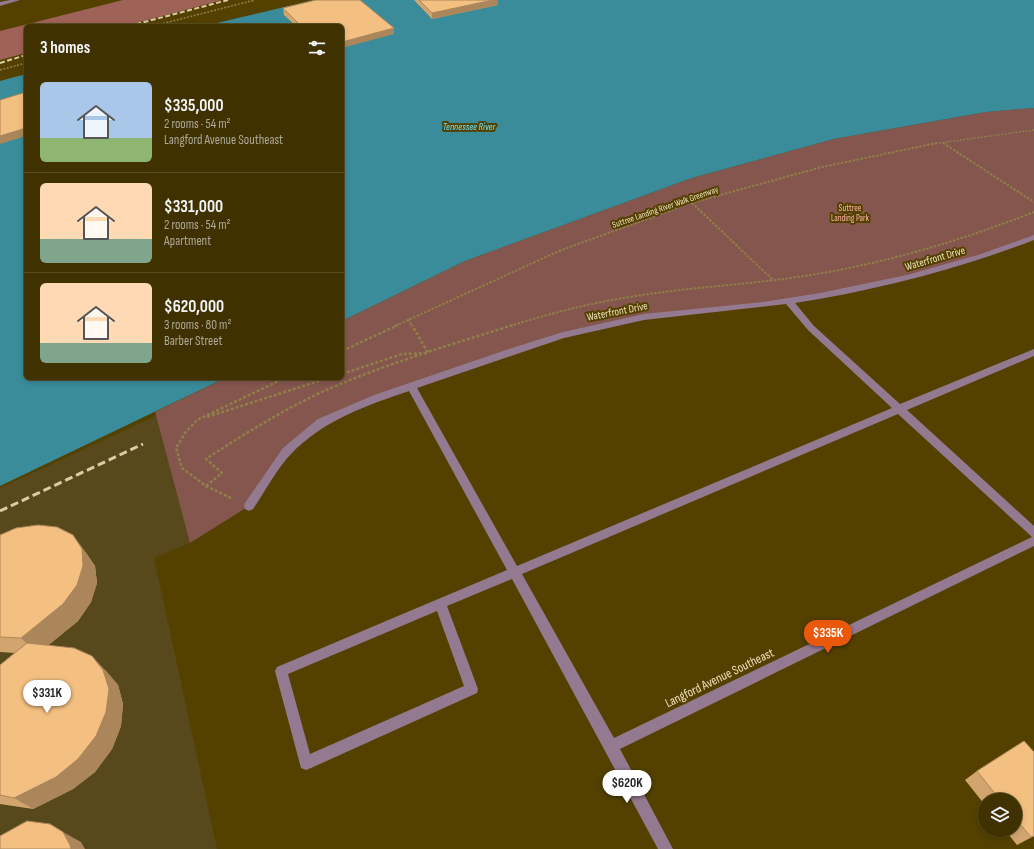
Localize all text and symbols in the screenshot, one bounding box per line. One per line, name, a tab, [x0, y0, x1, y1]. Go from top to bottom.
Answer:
icon: filters	[306, 37, 328, 59]
text: 3 homes	[40, 38, 90, 58]
text: $335,000	[164, 96, 223, 116]
icon: home	[72, 98, 120, 146]
text: 2 rooms · 54 m²	[164, 116, 231, 132]
water label: Tennessee River	[443, 121, 496, 133]
text: Langford Avenue Southeast	[164, 132, 283, 148]
street label: Suttree Landing River Walk Greenway	[611, 184, 720, 231]
text: $331,000	[164, 197, 223, 217]
icon: home	[72, 199, 120, 247]
park label: Suttree Landing Park	[831, 203, 870, 224]
text: 2 rooms · 54 m²	[164, 217, 231, 233]
text: Apartment	[164, 233, 211, 249]
street label: Waterfront Drive	[904, 244, 967, 273]
text: $620,000	[164, 297, 224, 317]
icon: home	[72, 299, 120, 347]
street label: Waterfront Drive	[585, 299, 649, 324]
text: 3 rooms · 80 m²	[164, 317, 232, 333]
text: Barber Street	[164, 333, 222, 349]
pin: $335K	[800, 620, 856, 654]
text: $335K	[813, 625, 843, 641]
street label: Langford Avenue Southeast	[662, 645, 776, 711]
pin: $331K	[19, 680, 75, 714]
text: $331K	[32, 685, 62, 701]
pin: $620K	[599, 770, 655, 804]
text: $620K	[611, 775, 643, 791]
map controls	[978, 793, 1022, 837]
button: layers	[978, 793, 1022, 837]

